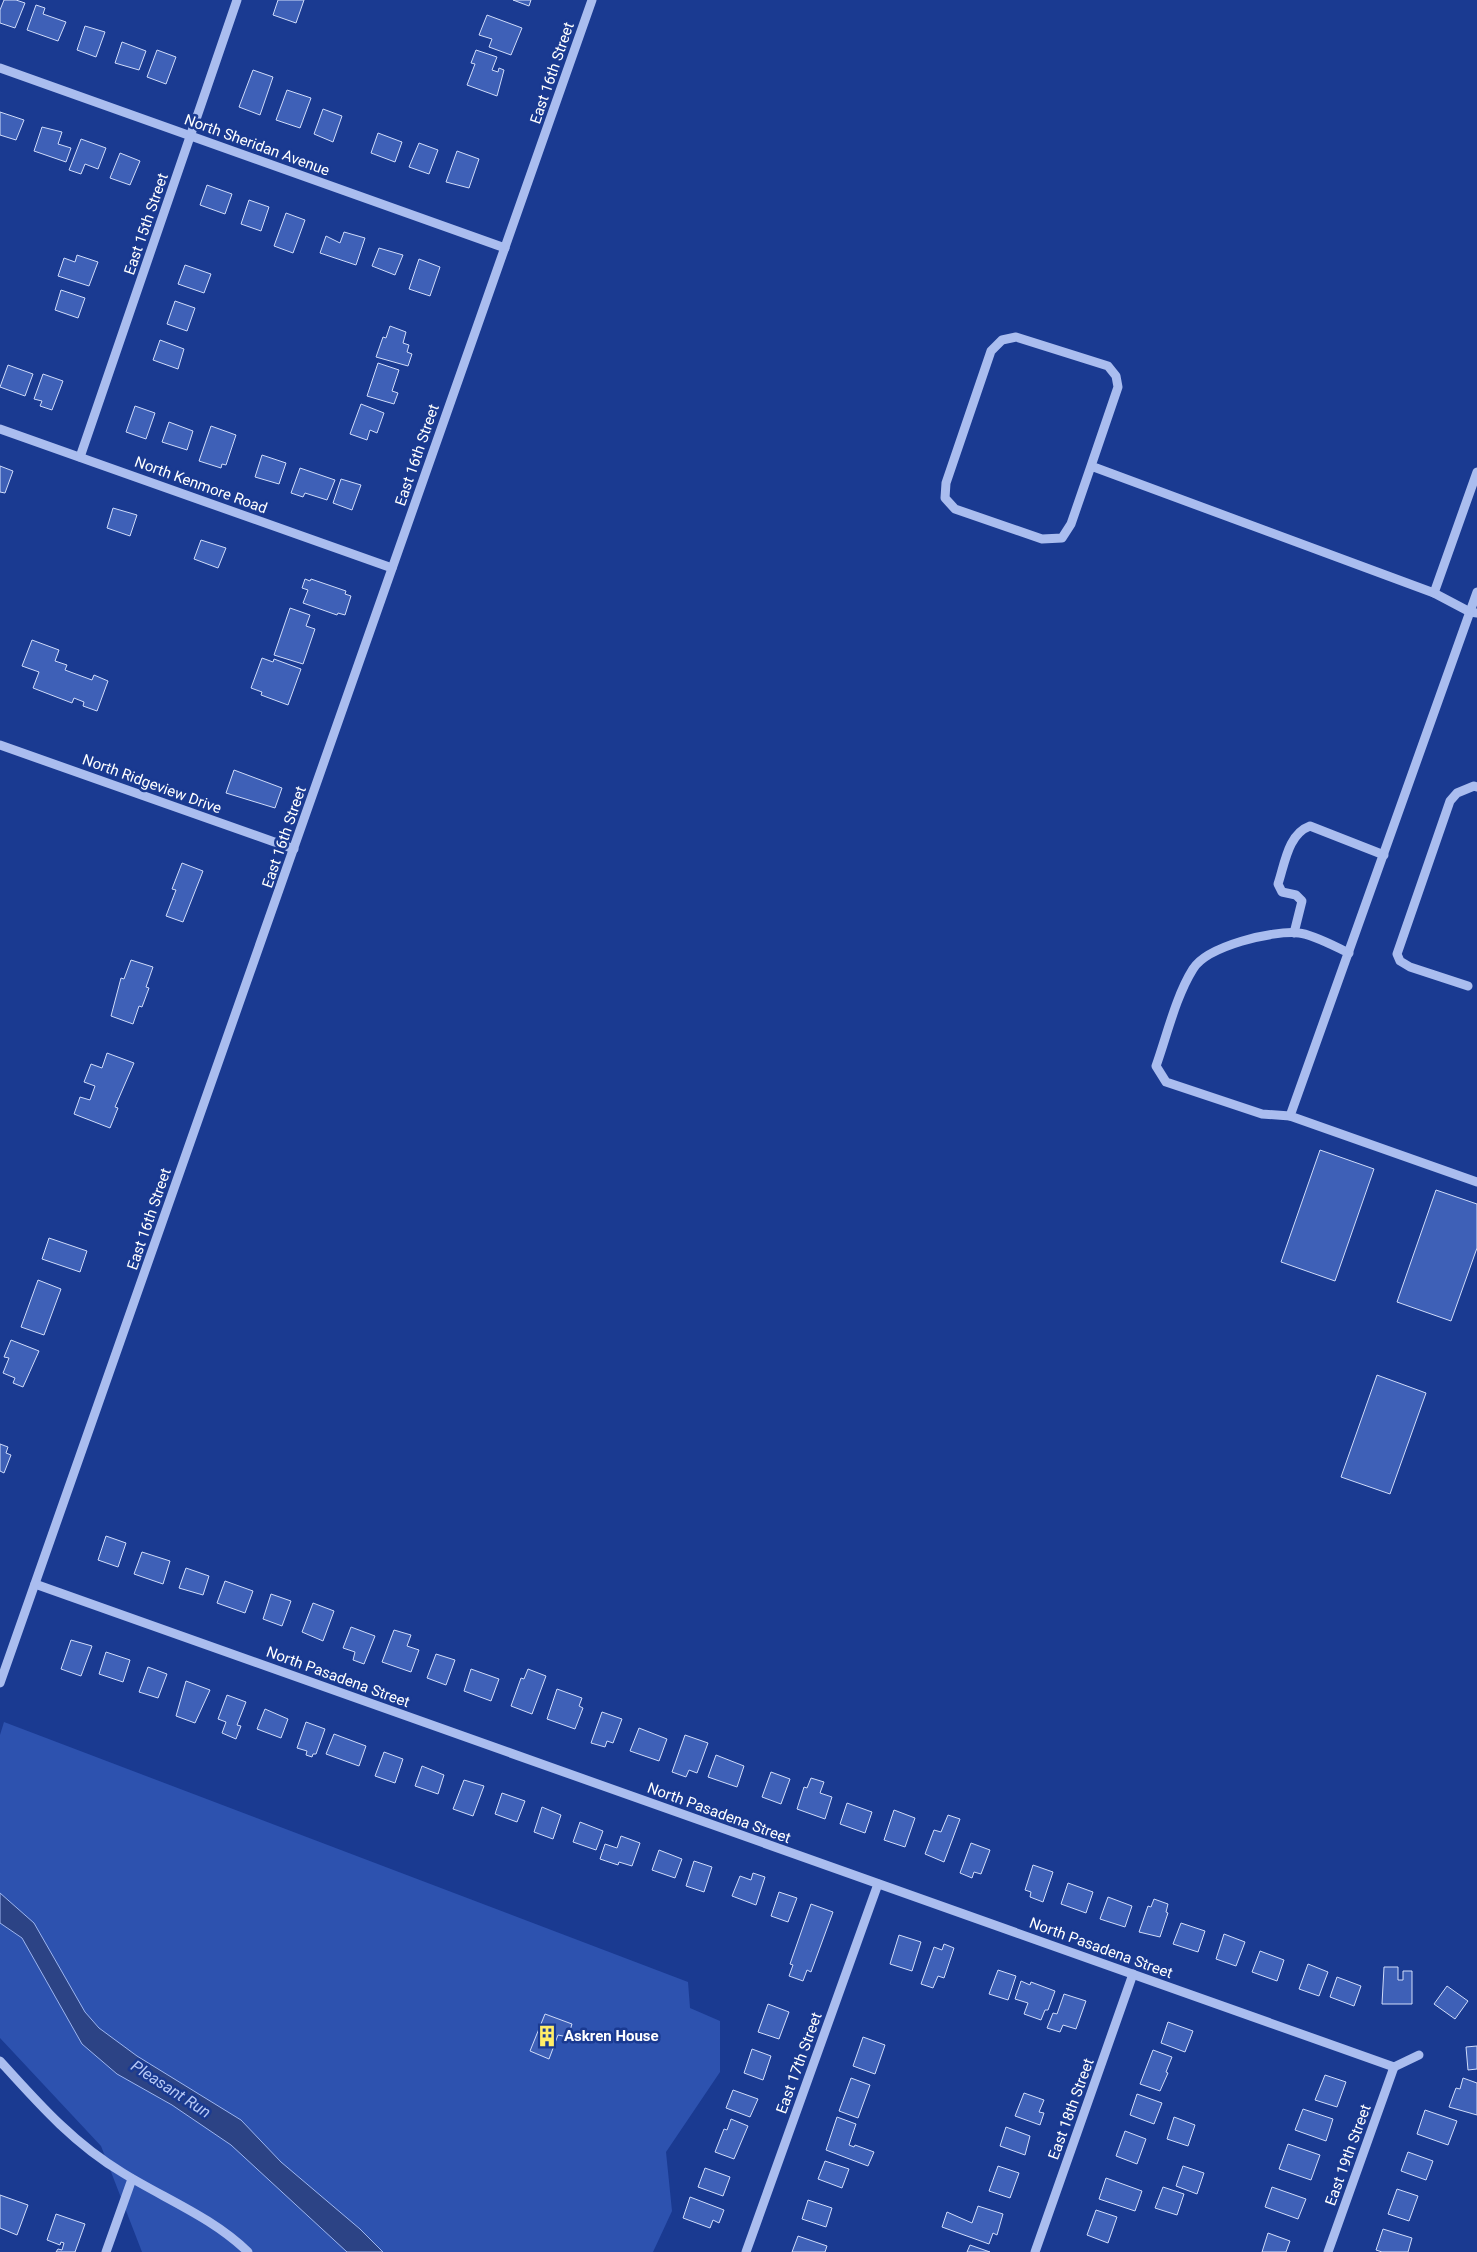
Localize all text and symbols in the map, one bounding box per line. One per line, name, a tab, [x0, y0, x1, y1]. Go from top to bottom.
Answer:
street label: East 16th Street	[526, 20, 578, 126]
street label: North Sheridan Avenue	[182, 110, 332, 180]
street label: East 15th Street	[120, 171, 172, 277]
street label: East 16th Street	[391, 402, 443, 508]
street label: North Kenmore Road	[132, 453, 270, 517]
street label: North Ridgeview Drive	[80, 750, 224, 818]
street label: East 16th Street	[258, 784, 310, 890]
street label: East 16th Street	[123, 1166, 175, 1272]
street label: North Pasadena Street	[264, 1643, 412, 1711]
street label: North Pasadena Street	[645, 1779, 793, 1847]
street label: North Pasadena Street	[1027, 1914, 1175, 1982]
street label: East 17th Street	[772, 2010, 826, 2116]
building icon: Askren House	[534, 2023, 560, 2049]
place label: Askren House	[564, 2027, 659, 2045]
water label: Pleasant Run	[128, 2056, 214, 2122]
street label: East 18th Street	[1044, 2056, 1098, 2162]
street label: East 19th Street	[1321, 2102, 1375, 2208]

